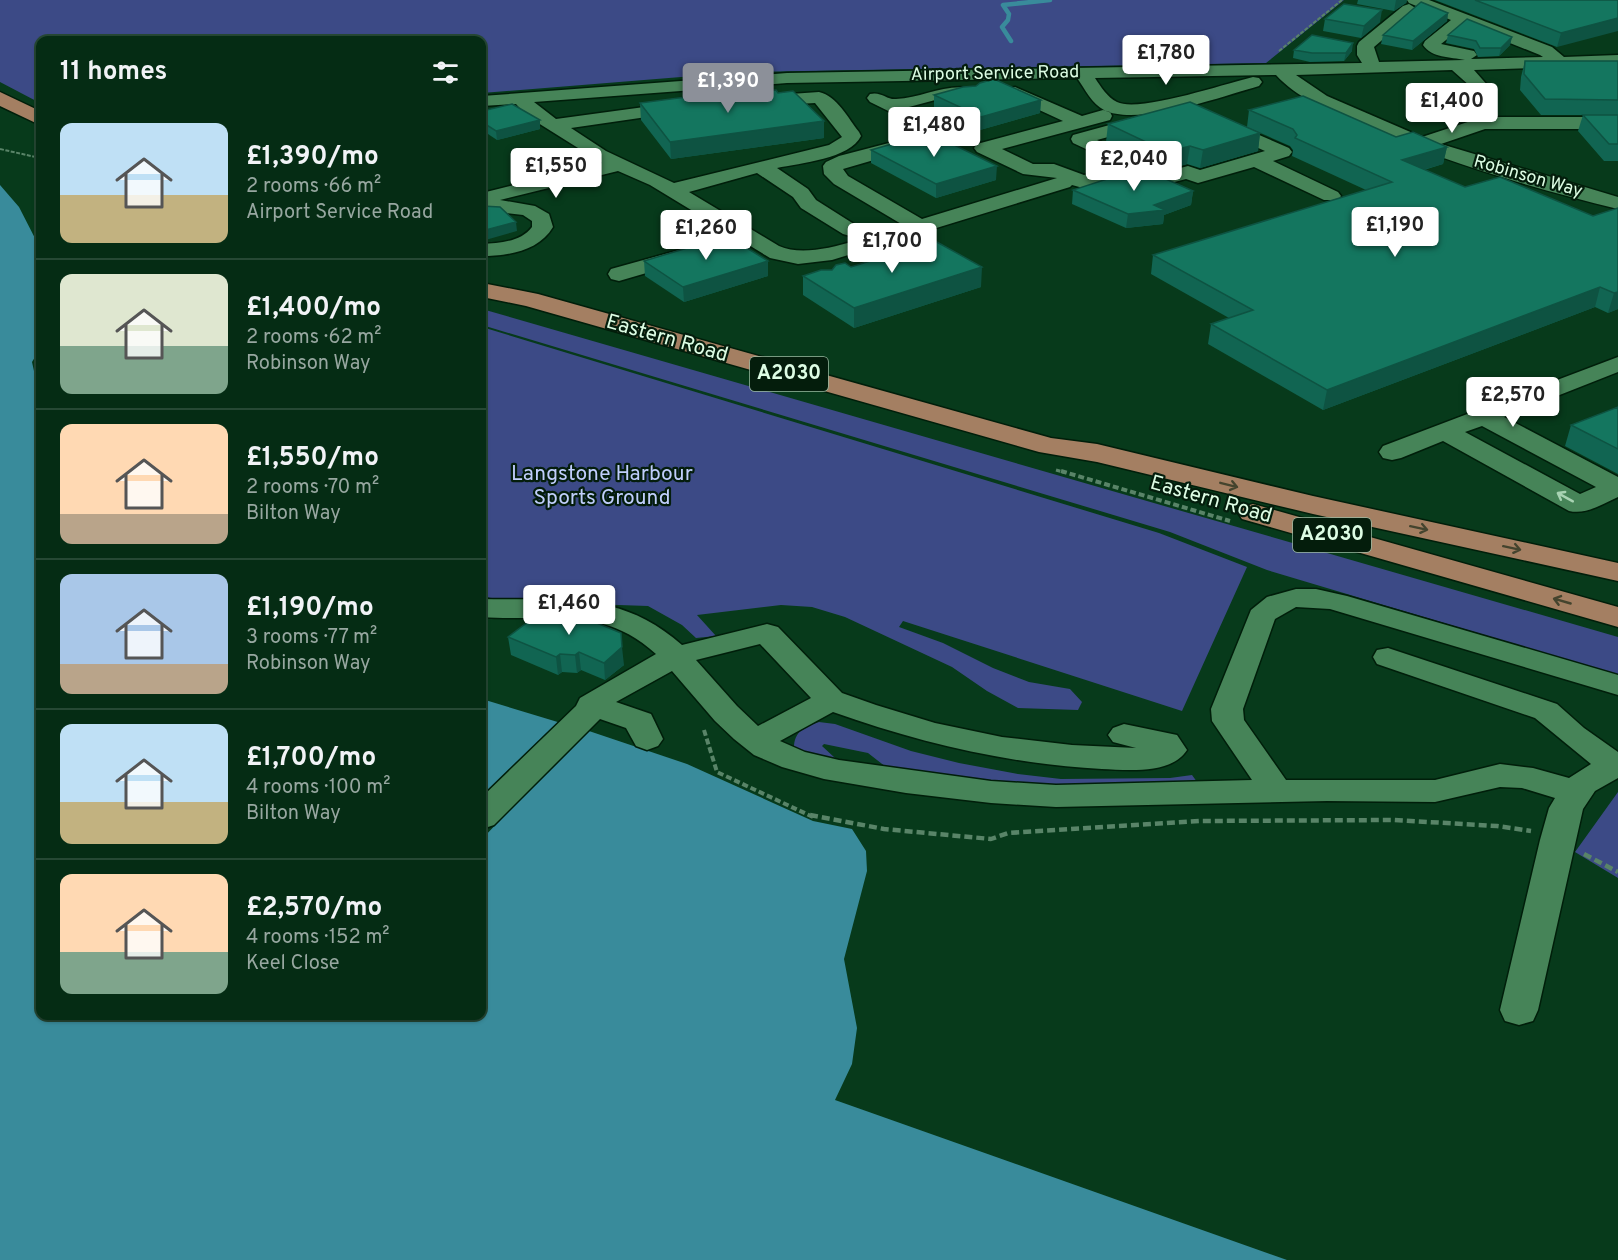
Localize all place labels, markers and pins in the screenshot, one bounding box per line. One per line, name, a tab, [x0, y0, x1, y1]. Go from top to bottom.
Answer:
pin: £1,780	[1117, 35, 1215, 86]
pin: £1,390	[679, 63, 777, 114]
pin: £1,400	[1403, 83, 1501, 134]
pin: £1,480	[885, 107, 983, 158]
pin: £2,040	[1085, 141, 1183, 192]
pin: £1,550	[507, 148, 605, 199]
pin: £1,190	[1346, 207, 1444, 258]
pin: £1,260	[657, 210, 755, 261]
pin: £1,700	[843, 223, 941, 274]
pin: £2,570	[1464, 377, 1562, 428]
pin: £1,460	[520, 585, 618, 636]

